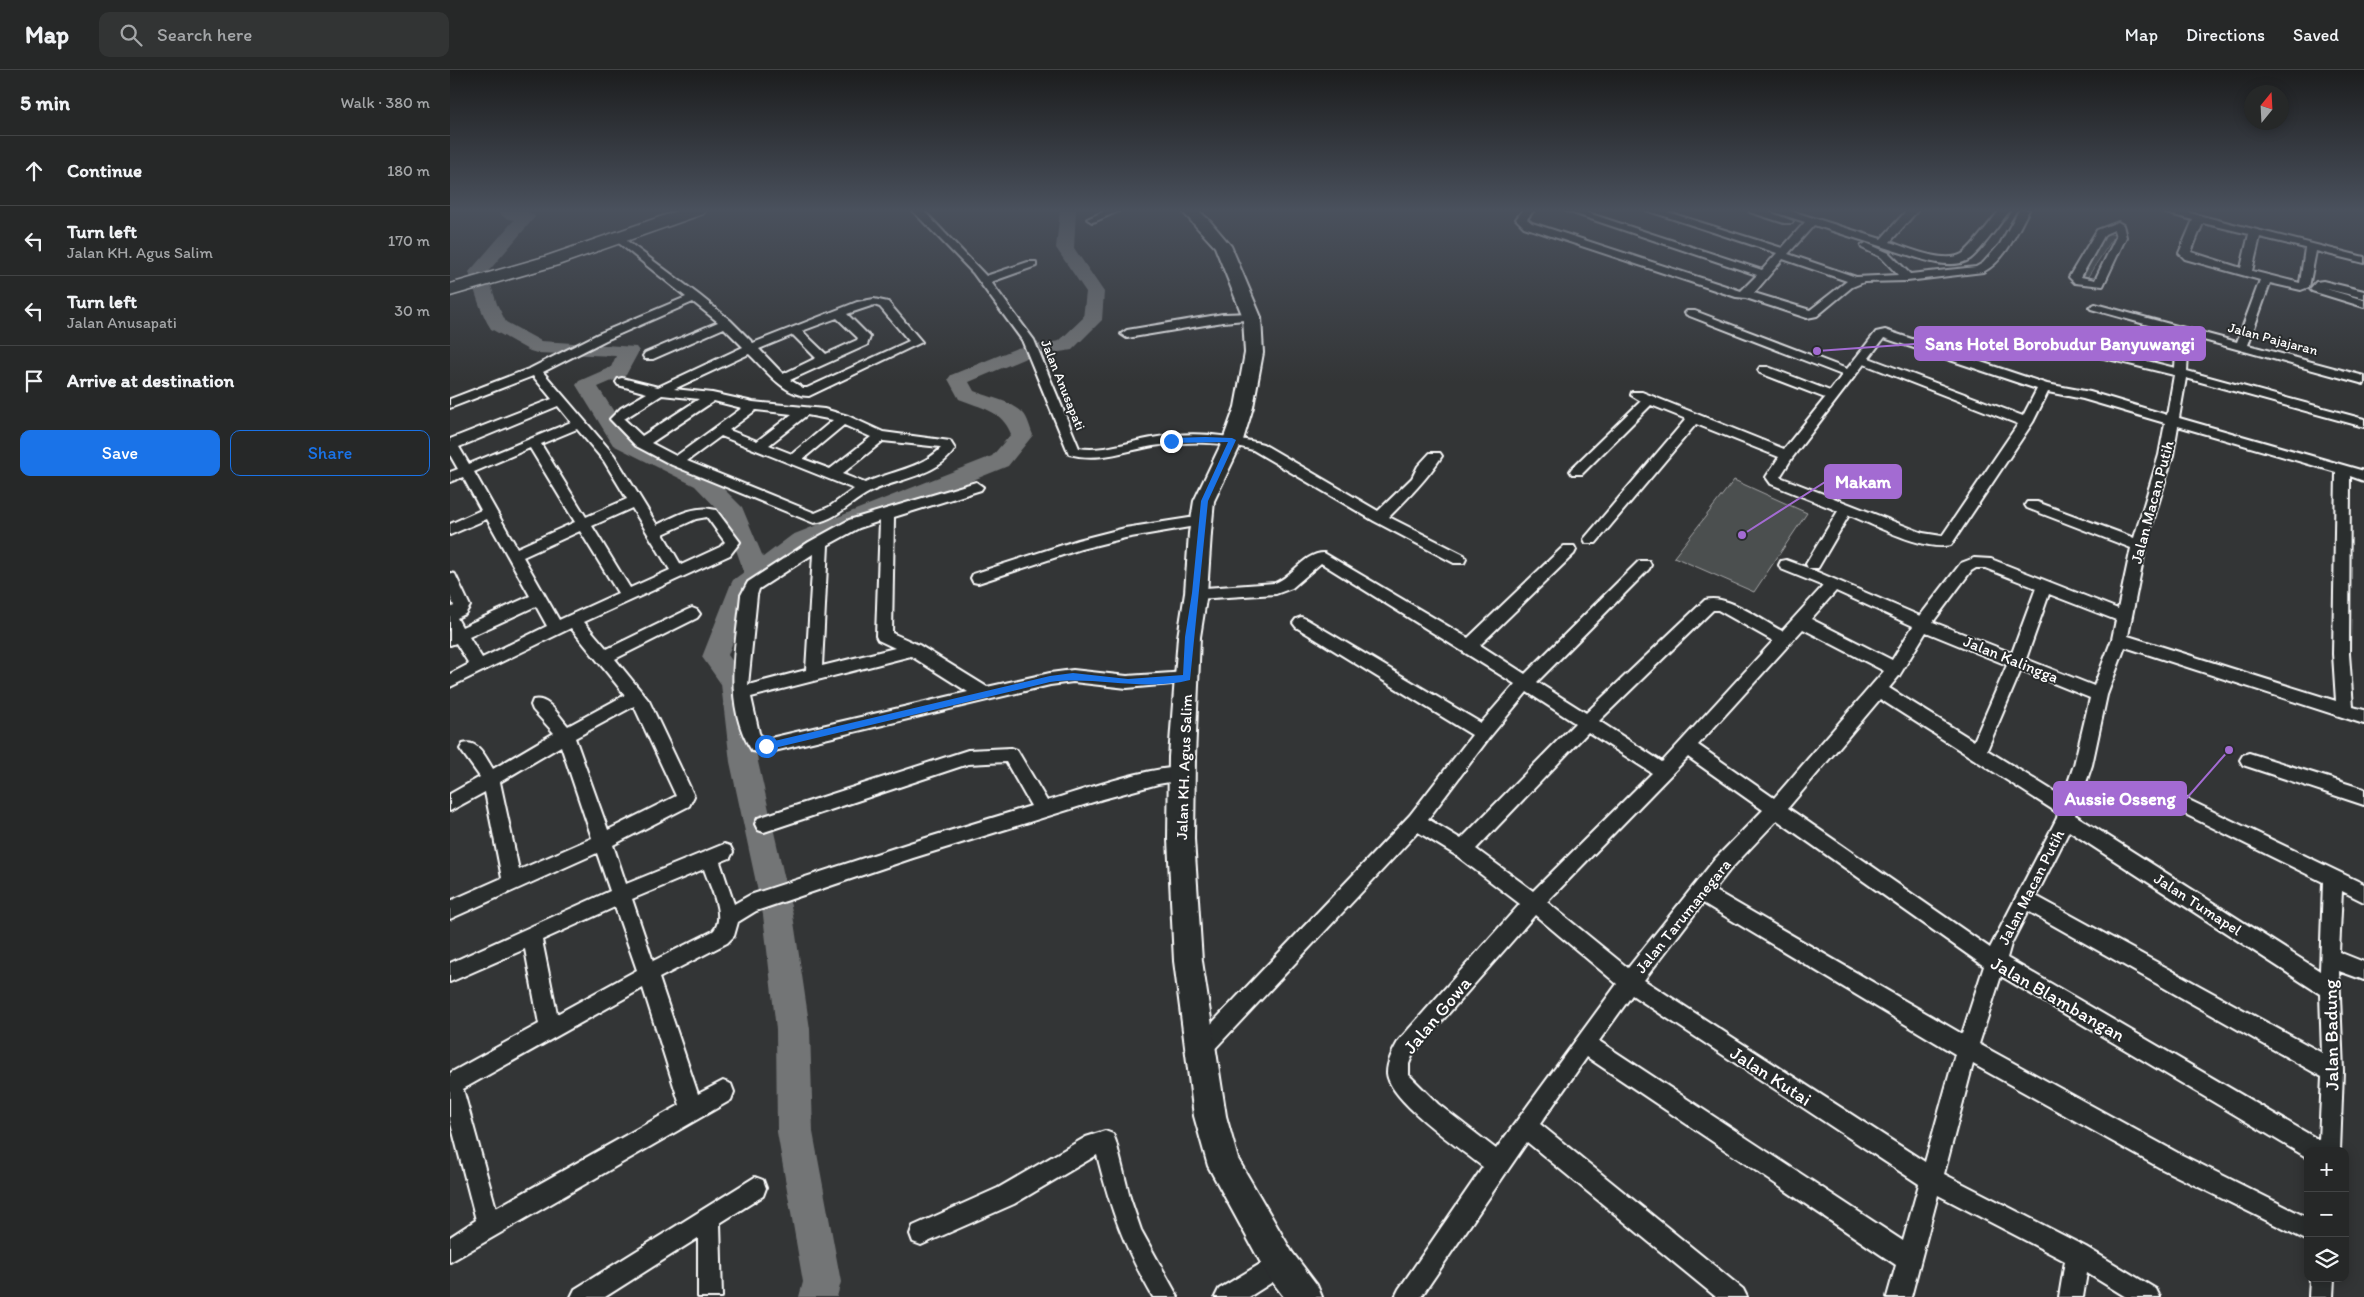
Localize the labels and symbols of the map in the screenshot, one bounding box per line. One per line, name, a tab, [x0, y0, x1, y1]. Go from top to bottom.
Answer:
north arrow	[2244, 85, 2289, 130]
street label: Jalan Pajajaran	[2226, 319, 2320, 359]
callout: Sans Hotel Borobudur Banyuwangi	[1915, 327, 2205, 360]
text: Sans Hotel Borobudur Banyuwangi	[1925, 333, 2195, 355]
street label: Jalan Anusapati	[1037, 337, 1089, 433]
route end	[1160, 430, 1183, 453]
street label: Jalan Macan Putih	[2126, 438, 2178, 566]
callout: Makam	[1825, 465, 1901, 498]
text: Makam	[1835, 471, 1892, 493]
street label: Jalan Kalingga	[1961, 631, 2061, 687]
street label: Jalan KH. Agus Salim	[1172, 693, 1196, 840]
route start	[755, 735, 778, 758]
callout: Aussie Osseng	[2054, 782, 2186, 815]
text: Aussie Osseng	[2063, 788, 2176, 810]
street label: Jalan Macan Putih	[1994, 826, 2068, 948]
street label: Jalan Tarumanegara	[1631, 855, 1735, 977]
street label: Jalan Tumapel	[2151, 869, 2246, 940]
street label: Jalan Blambangan	[1987, 951, 2129, 1047]
street label: Jalan Gowa	[1398, 972, 1476, 1058]
street label: Jalan Badung	[2319, 979, 2343, 1091]
street label: Jalan Kutai	[1726, 1041, 1816, 1111]

